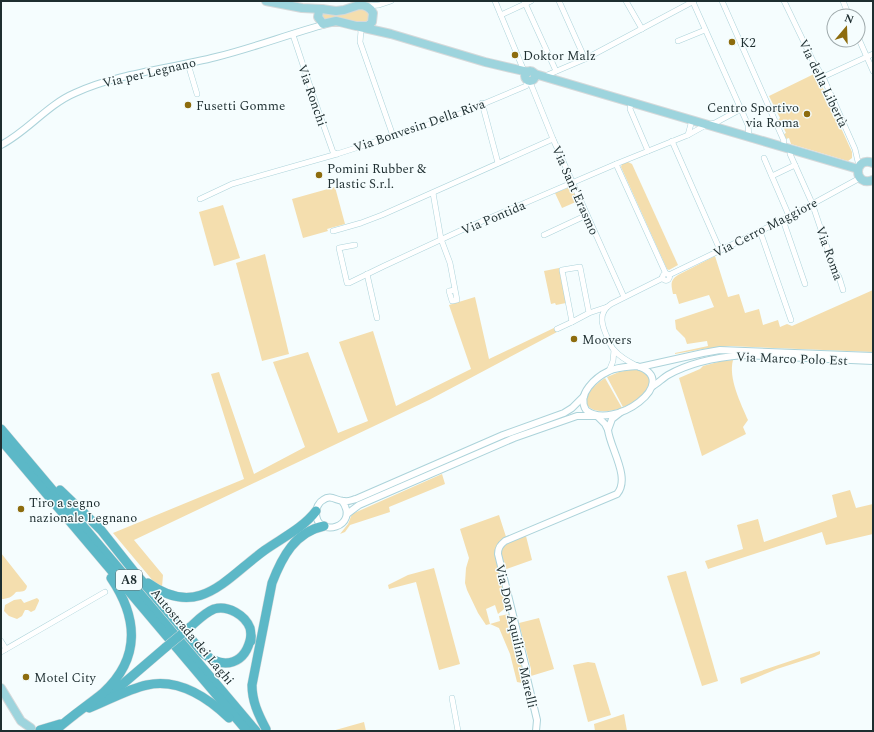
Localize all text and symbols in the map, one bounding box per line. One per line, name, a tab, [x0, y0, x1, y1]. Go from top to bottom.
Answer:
north arrow	[826, 8, 866, 48]
text: N	[842, 10, 856, 29]
place label: K2	[740, 33, 756, 53]
street label: Via della Libertà	[793, 36, 853, 132]
marker: K2	[727, 37, 737, 47]
place label: Doktor Malz	[523, 46, 596, 66]
marker: Doktor Malz	[510, 50, 520, 60]
street label: Via per Legnano	[101, 53, 198, 93]
street label: Via Ronchi	[292, 62, 332, 129]
street label: Via Bonvesin Della Riva	[351, 94, 489, 158]
place label: Fusetti Gomme	[196, 96, 285, 116]
place label: Centro Sportivo via Roma	[707, 98, 800, 133]
marker: Fusetti Gomme	[183, 100, 193, 110]
marker: Centro Sportivo via Roma	[802, 109, 812, 119]
street label: Via Sant'Erasmo	[546, 142, 604, 238]
place label: Pomini Rubber & Plastic S.r.l.	[327, 159, 427, 194]
marker: Pomini Rubber & Plastic S.r.l.	[314, 170, 324, 180]
street label: Via Cerro Maggiore	[710, 193, 821, 263]
street label: Via Pontida	[458, 195, 529, 240]
street label: Via Roma	[810, 223, 848, 284]
place label: Moovers	[582, 330, 632, 350]
marker: Moovers	[569, 334, 579, 344]
street label: Via Marco Polo Est	[736, 347, 848, 371]
place label: Tiro a segno nazionale Legnano	[29, 493, 137, 528]
marker: Tiro a segno nazionale Legnano	[16, 504, 26, 514]
street label: Via Don Aquilino Marelli	[490, 562, 542, 710]
road number: A8	[116, 570, 142, 590]
street label: Autostrada dei Laghi	[146, 584, 239, 689]
place label: Motel City	[34, 668, 97, 688]
marker: Motel City	[21, 672, 31, 682]

